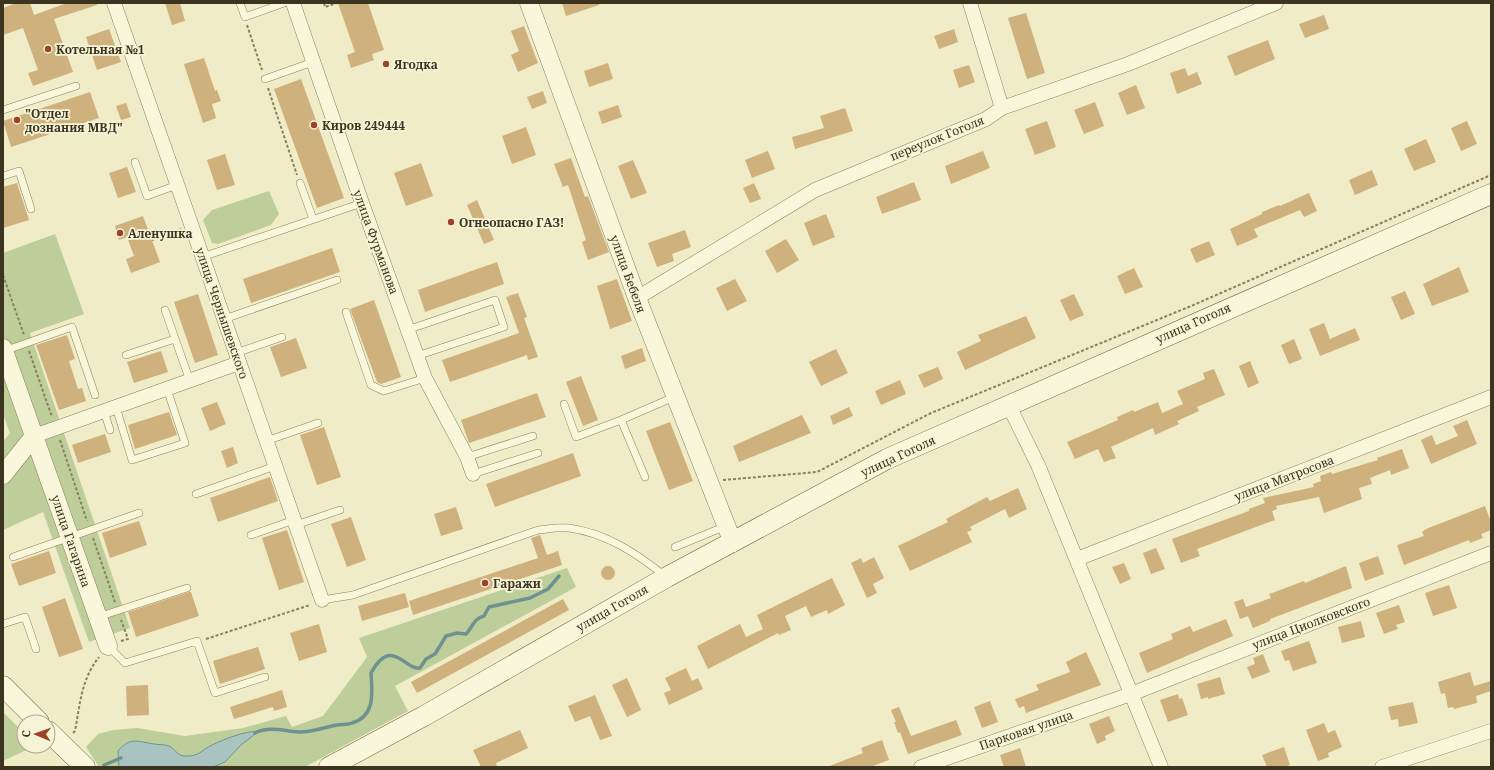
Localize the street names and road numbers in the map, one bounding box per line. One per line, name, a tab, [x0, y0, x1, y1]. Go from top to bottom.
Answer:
street label: переулок Гоголя	[887, 111, 987, 165]
street label: улица Фурманова	[349, 187, 403, 297]
street label: улица Бебеля	[606, 233, 650, 315]
street label: улица Чернышевского	[191, 245, 253, 381]
street label: улица Гоголя	[1153, 299, 1233, 347]
street label: улица Гоголя	[858, 431, 938, 481]
street label: улица Матросова	[1232, 451, 1337, 505]
street label: улица Гагарина	[47, 492, 95, 590]
street label: улица Гоголя	[573, 580, 651, 636]
street label: улица Циолковского	[1249, 593, 1373, 653]
street label: Парковая улица	[977, 706, 1075, 754]

